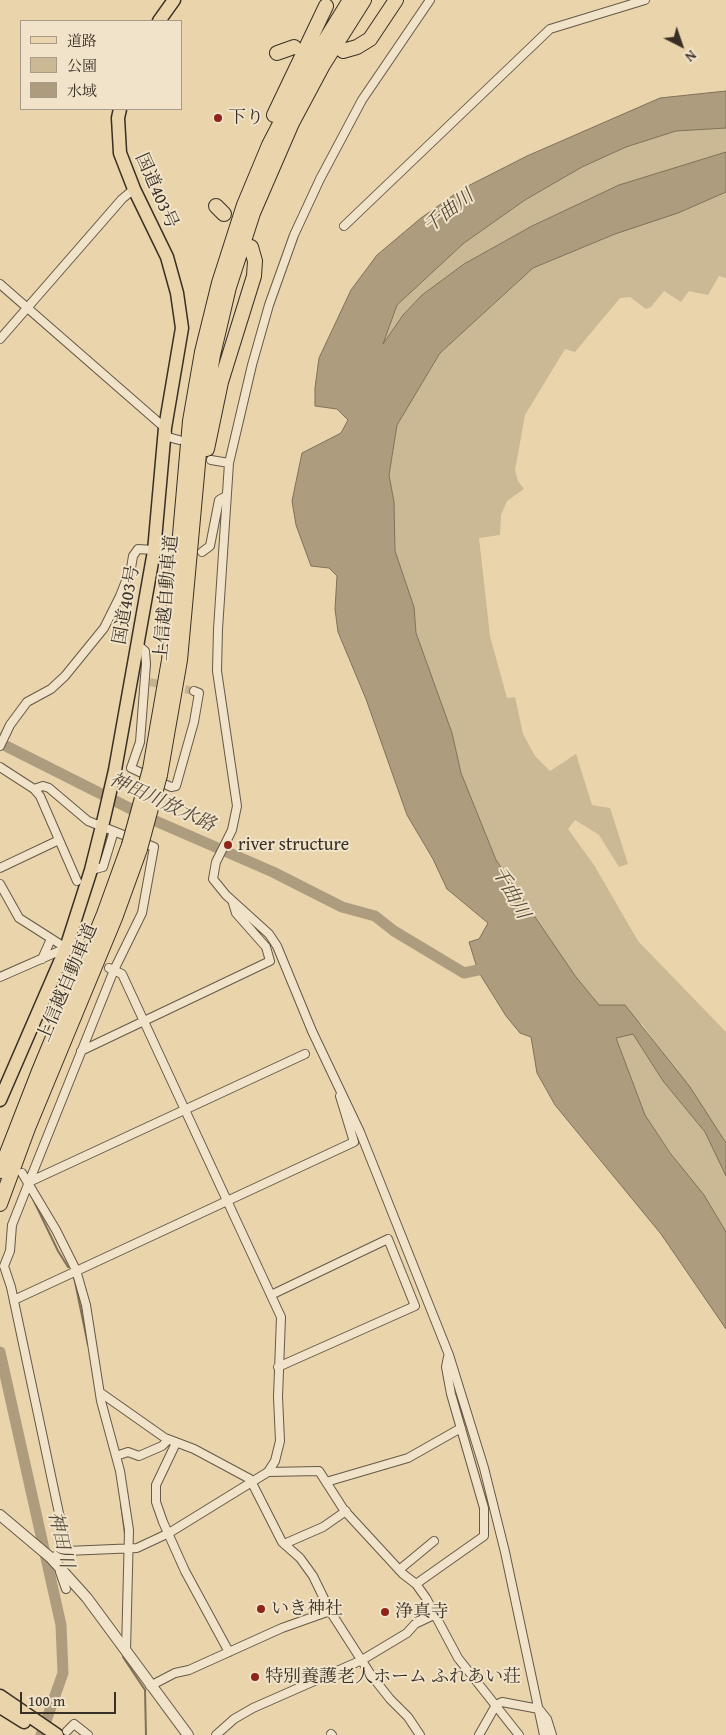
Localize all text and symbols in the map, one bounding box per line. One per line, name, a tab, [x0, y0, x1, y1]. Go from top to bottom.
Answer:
legend	[20, 20, 182, 110]
north arrow	[656, 20, 706, 70]
text: 道路	[67, 30, 97, 51]
text: N	[681, 46, 701, 67]
text: 公園	[67, 55, 97, 76]
text: 水域	[67, 80, 97, 101]
place label: 下り	[228, 107, 264, 129]
marker: 下り	[212, 112, 224, 124]
street label: 国道403号	[130, 150, 182, 232]
water label: 千曲川	[420, 185, 478, 239]
street label: 上信越自動車道	[151, 534, 183, 662]
street label: 国道403号	[109, 564, 145, 646]
water label: 神田川放水路	[106, 769, 218, 837]
place label: river structure	[238, 834, 349, 856]
marker: river structure	[222, 839, 234, 851]
water label: 千曲川	[486, 863, 534, 923]
street label: 上信越自動車道	[33, 921, 103, 1045]
water label: 神田川	[42, 1510, 78, 1570]
place label: いき神社	[271, 1598, 343, 1620]
place label: 浄真寺	[395, 1601, 449, 1623]
marker: いき神社	[255, 1603, 267, 1615]
marker: 浄真寺	[379, 1606, 391, 1618]
place label: 特別養護老人ホーム ふれあい荘	[265, 1666, 521, 1688]
marker: 特別養護老人ホーム ふれあい荘	[249, 1671, 261, 1683]
scale bar	[22, 1682, 119, 1714]
text: 100 m	[28, 1690, 65, 1711]

